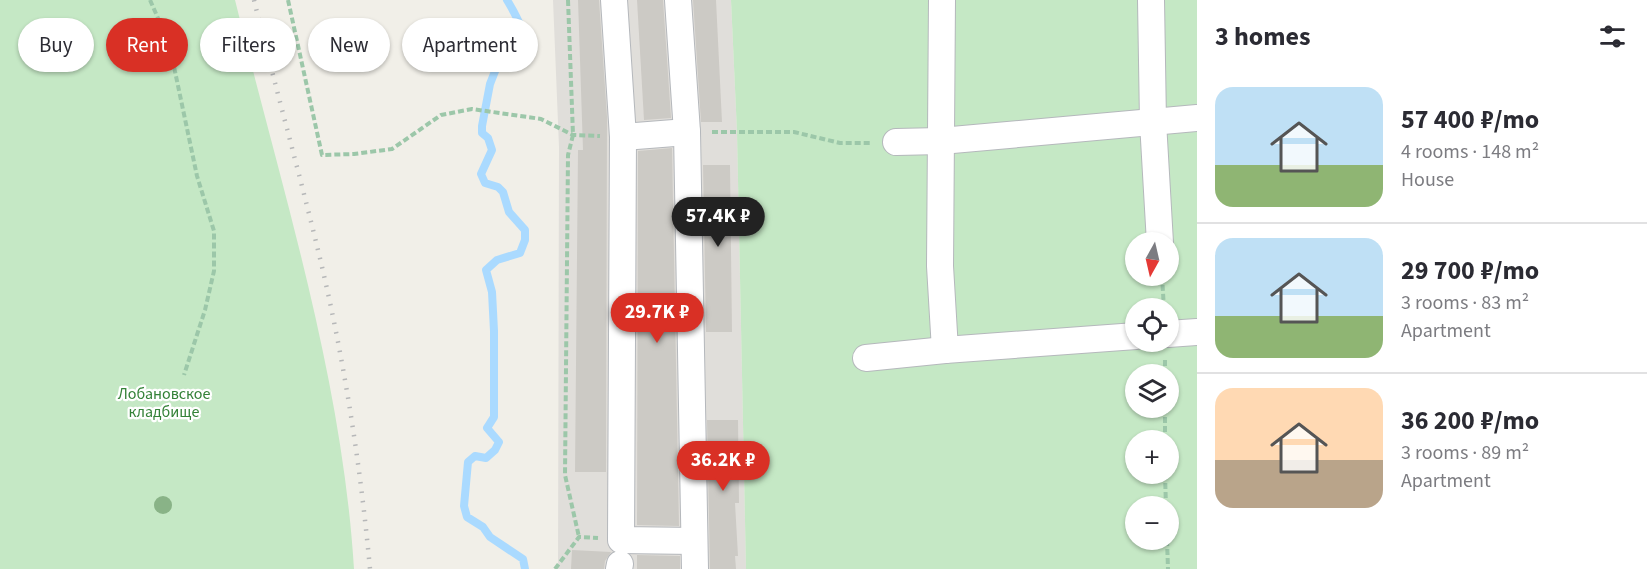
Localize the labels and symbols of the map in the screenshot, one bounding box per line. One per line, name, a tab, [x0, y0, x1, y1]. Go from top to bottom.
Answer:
pin: 57.4K ₽	[663, 197, 773, 248]
north arrow	[1125, 232, 1179, 286]
pin: 29.7K ₽	[602, 293, 712, 344]
park label: Лобановское кладбище	[118, 383, 210, 423]
pin: 36.2K ₽	[668, 441, 778, 492]

